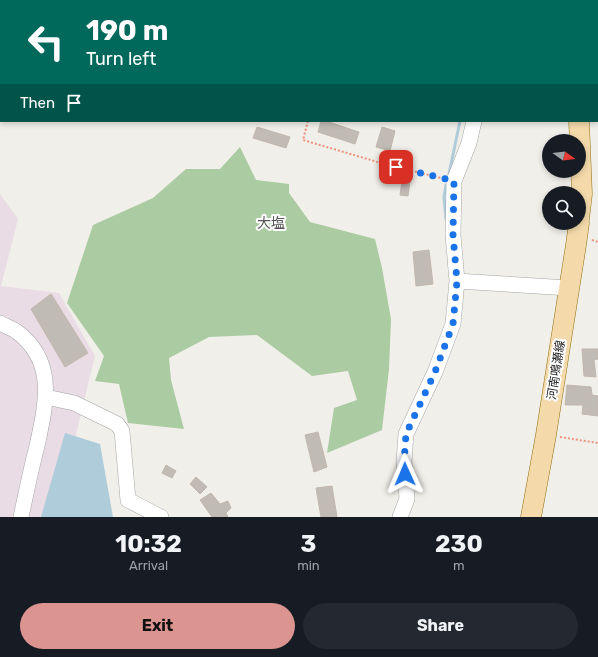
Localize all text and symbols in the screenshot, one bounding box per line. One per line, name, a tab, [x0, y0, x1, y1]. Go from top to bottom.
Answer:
text: 190 m	[86, 14, 169, 47]
icon: left	[20, 16, 72, 68]
text: Turn left	[86, 48, 156, 70]
icon: arrive	[63, 92, 85, 114]
text: Then	[20, 94, 55, 112]
north arrow	[542, 134, 586, 178]
map controls	[542, 134, 586, 230]
pin	[379, 150, 413, 184]
icon: arrive	[385, 156, 407, 178]
button: search	[542, 186, 586, 230]
district label: 大塩	[257, 215, 285, 232]
street label: 河南鳴瀬線	[544, 339, 568, 401]
position arrow	[384, 453, 426, 495]
text: 10:32	[115, 530, 182, 558]
text: 3	[301, 530, 316, 558]
text: 230	[435, 530, 483, 558]
text: Arrival	[129, 558, 168, 573]
text: min	[297, 558, 320, 573]
text: m	[453, 558, 465, 573]
button: Exit	[20, 603, 295, 649]
button: Share	[303, 603, 578, 649]

